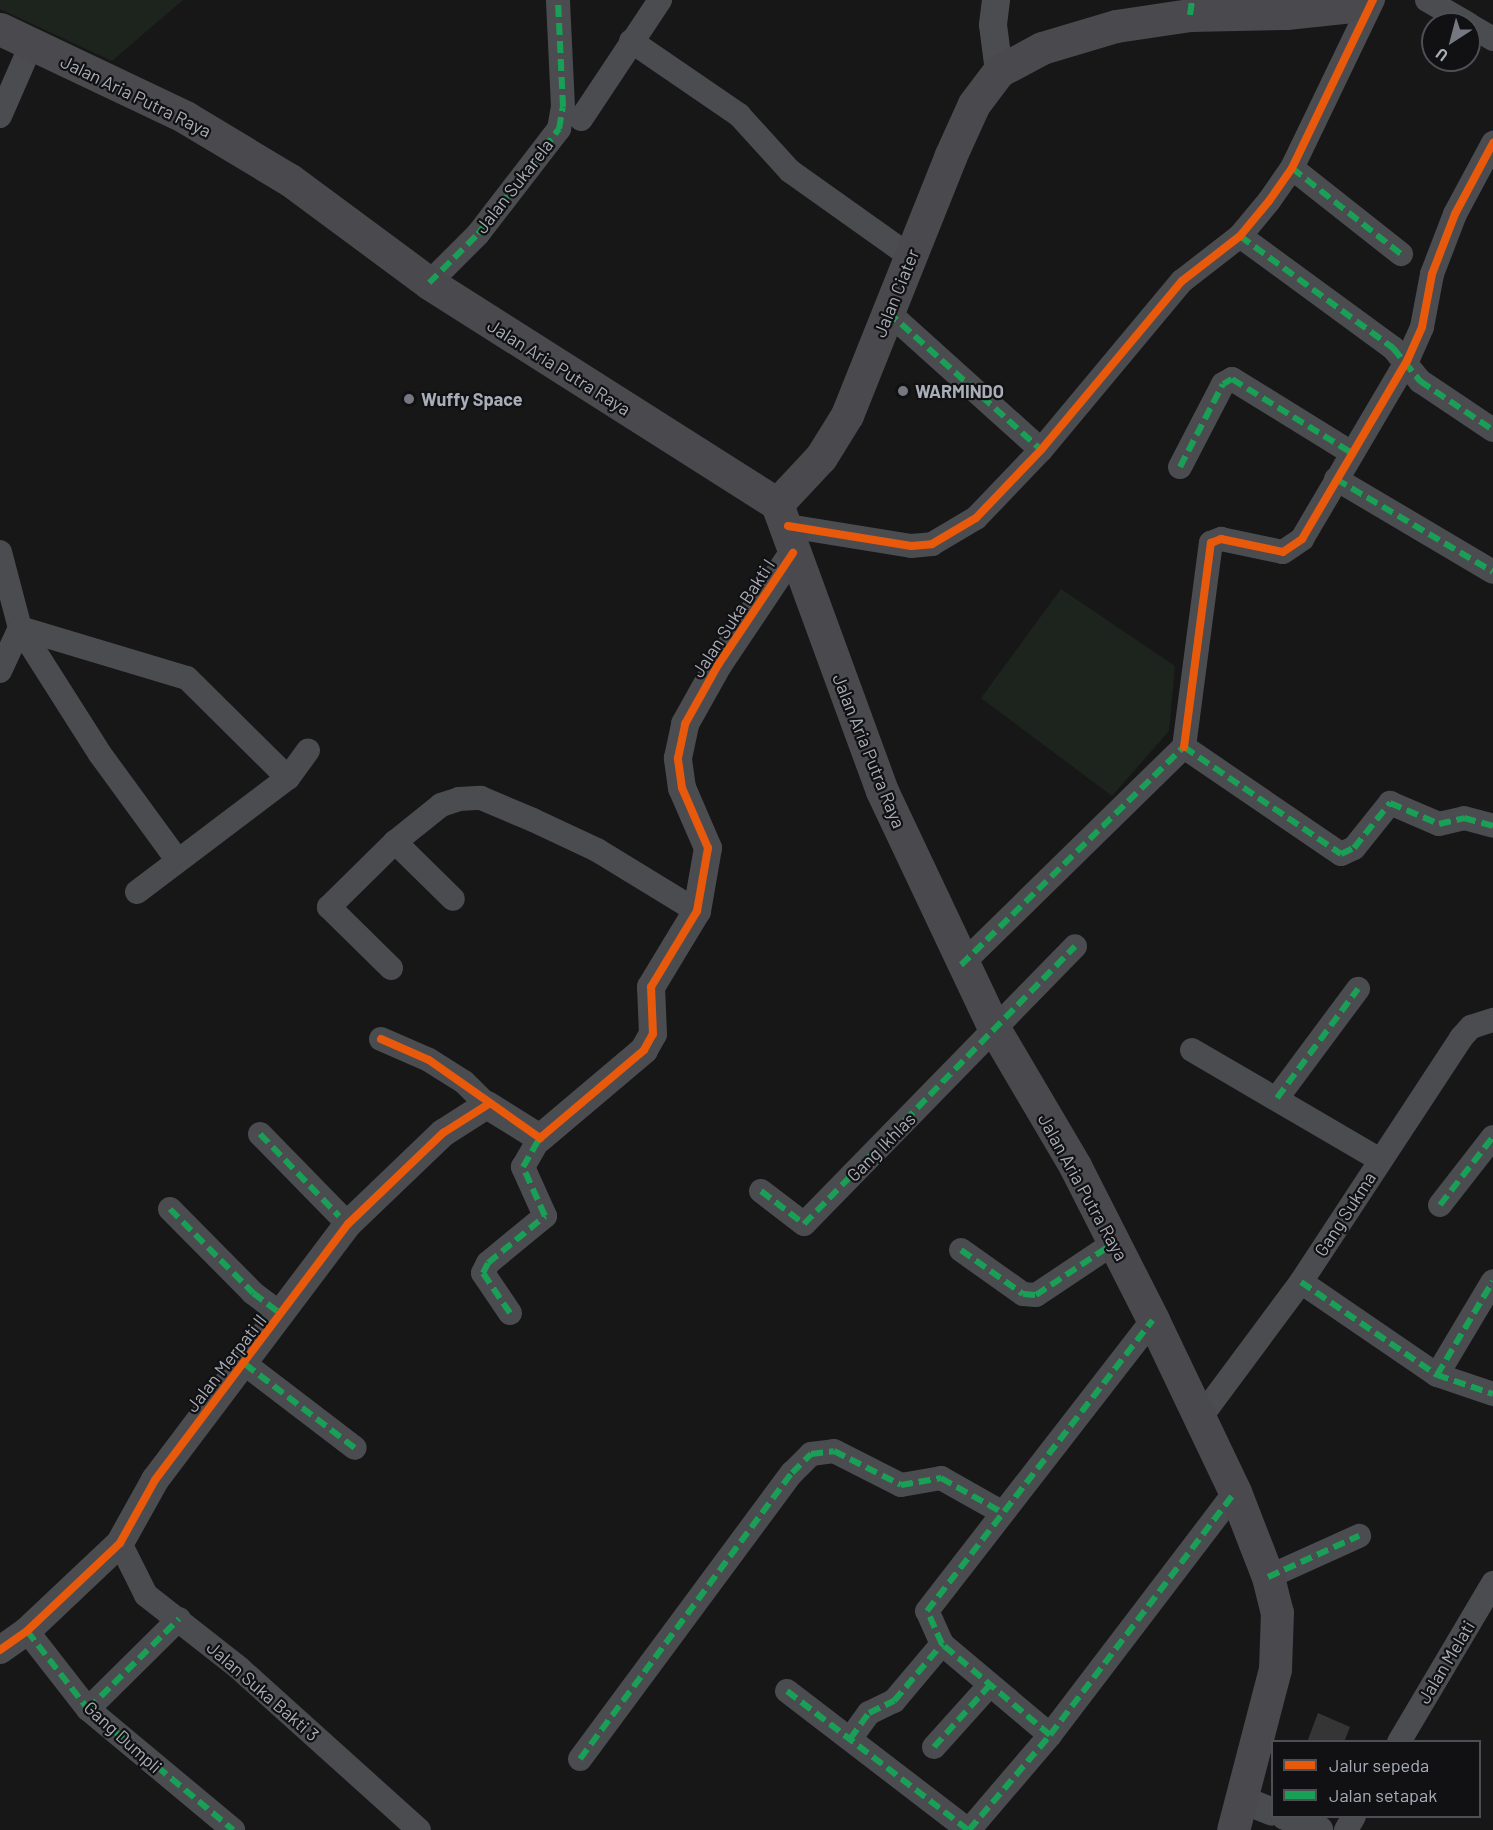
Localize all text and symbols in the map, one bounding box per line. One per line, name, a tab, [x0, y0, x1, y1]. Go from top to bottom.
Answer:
north arrow	[1421, 12, 1481, 72]
text: U	[1432, 45, 1451, 66]
street label: Jalan Aria Putra Raya	[57, 50, 215, 142]
street label: Jalan Sukarela	[470, 135, 558, 237]
street label: Jalan Ciater	[869, 246, 923, 340]
street label: Jalan Aria Putra Raya	[483, 314, 635, 420]
place label: WARMINDO	[915, 380, 1004, 402]
marker: WARMINDO	[896, 384, 910, 398]
place label: Wuffy Space	[421, 388, 523, 410]
marker: Wuffy Space	[402, 392, 416, 406]
street label: Jalan Suka Bakti I	[687, 555, 779, 681]
street label: Jalan Aria Putra Raya	[828, 671, 910, 831]
street label: Gang Ikhlas	[842, 1108, 920, 1186]
street label: Jalan Aria Putra Raya	[1034, 1110, 1132, 1264]
street label: Gang Sukma	[1310, 1168, 1380, 1260]
street label: Jalan Merpati II	[181, 1310, 271, 1416]
street label: Jalan Melati	[1413, 1617, 1479, 1707]
street label: Jalan Suka Bakti 3	[203, 1636, 323, 1746]
street label: Gang Dumpli	[80, 1696, 166, 1778]
legend	[1271, 1740, 1481, 1818]
text: Jalur sepeda	[1329, 1754, 1429, 1776]
text: Jalan setapak	[1329, 1784, 1437, 1806]

